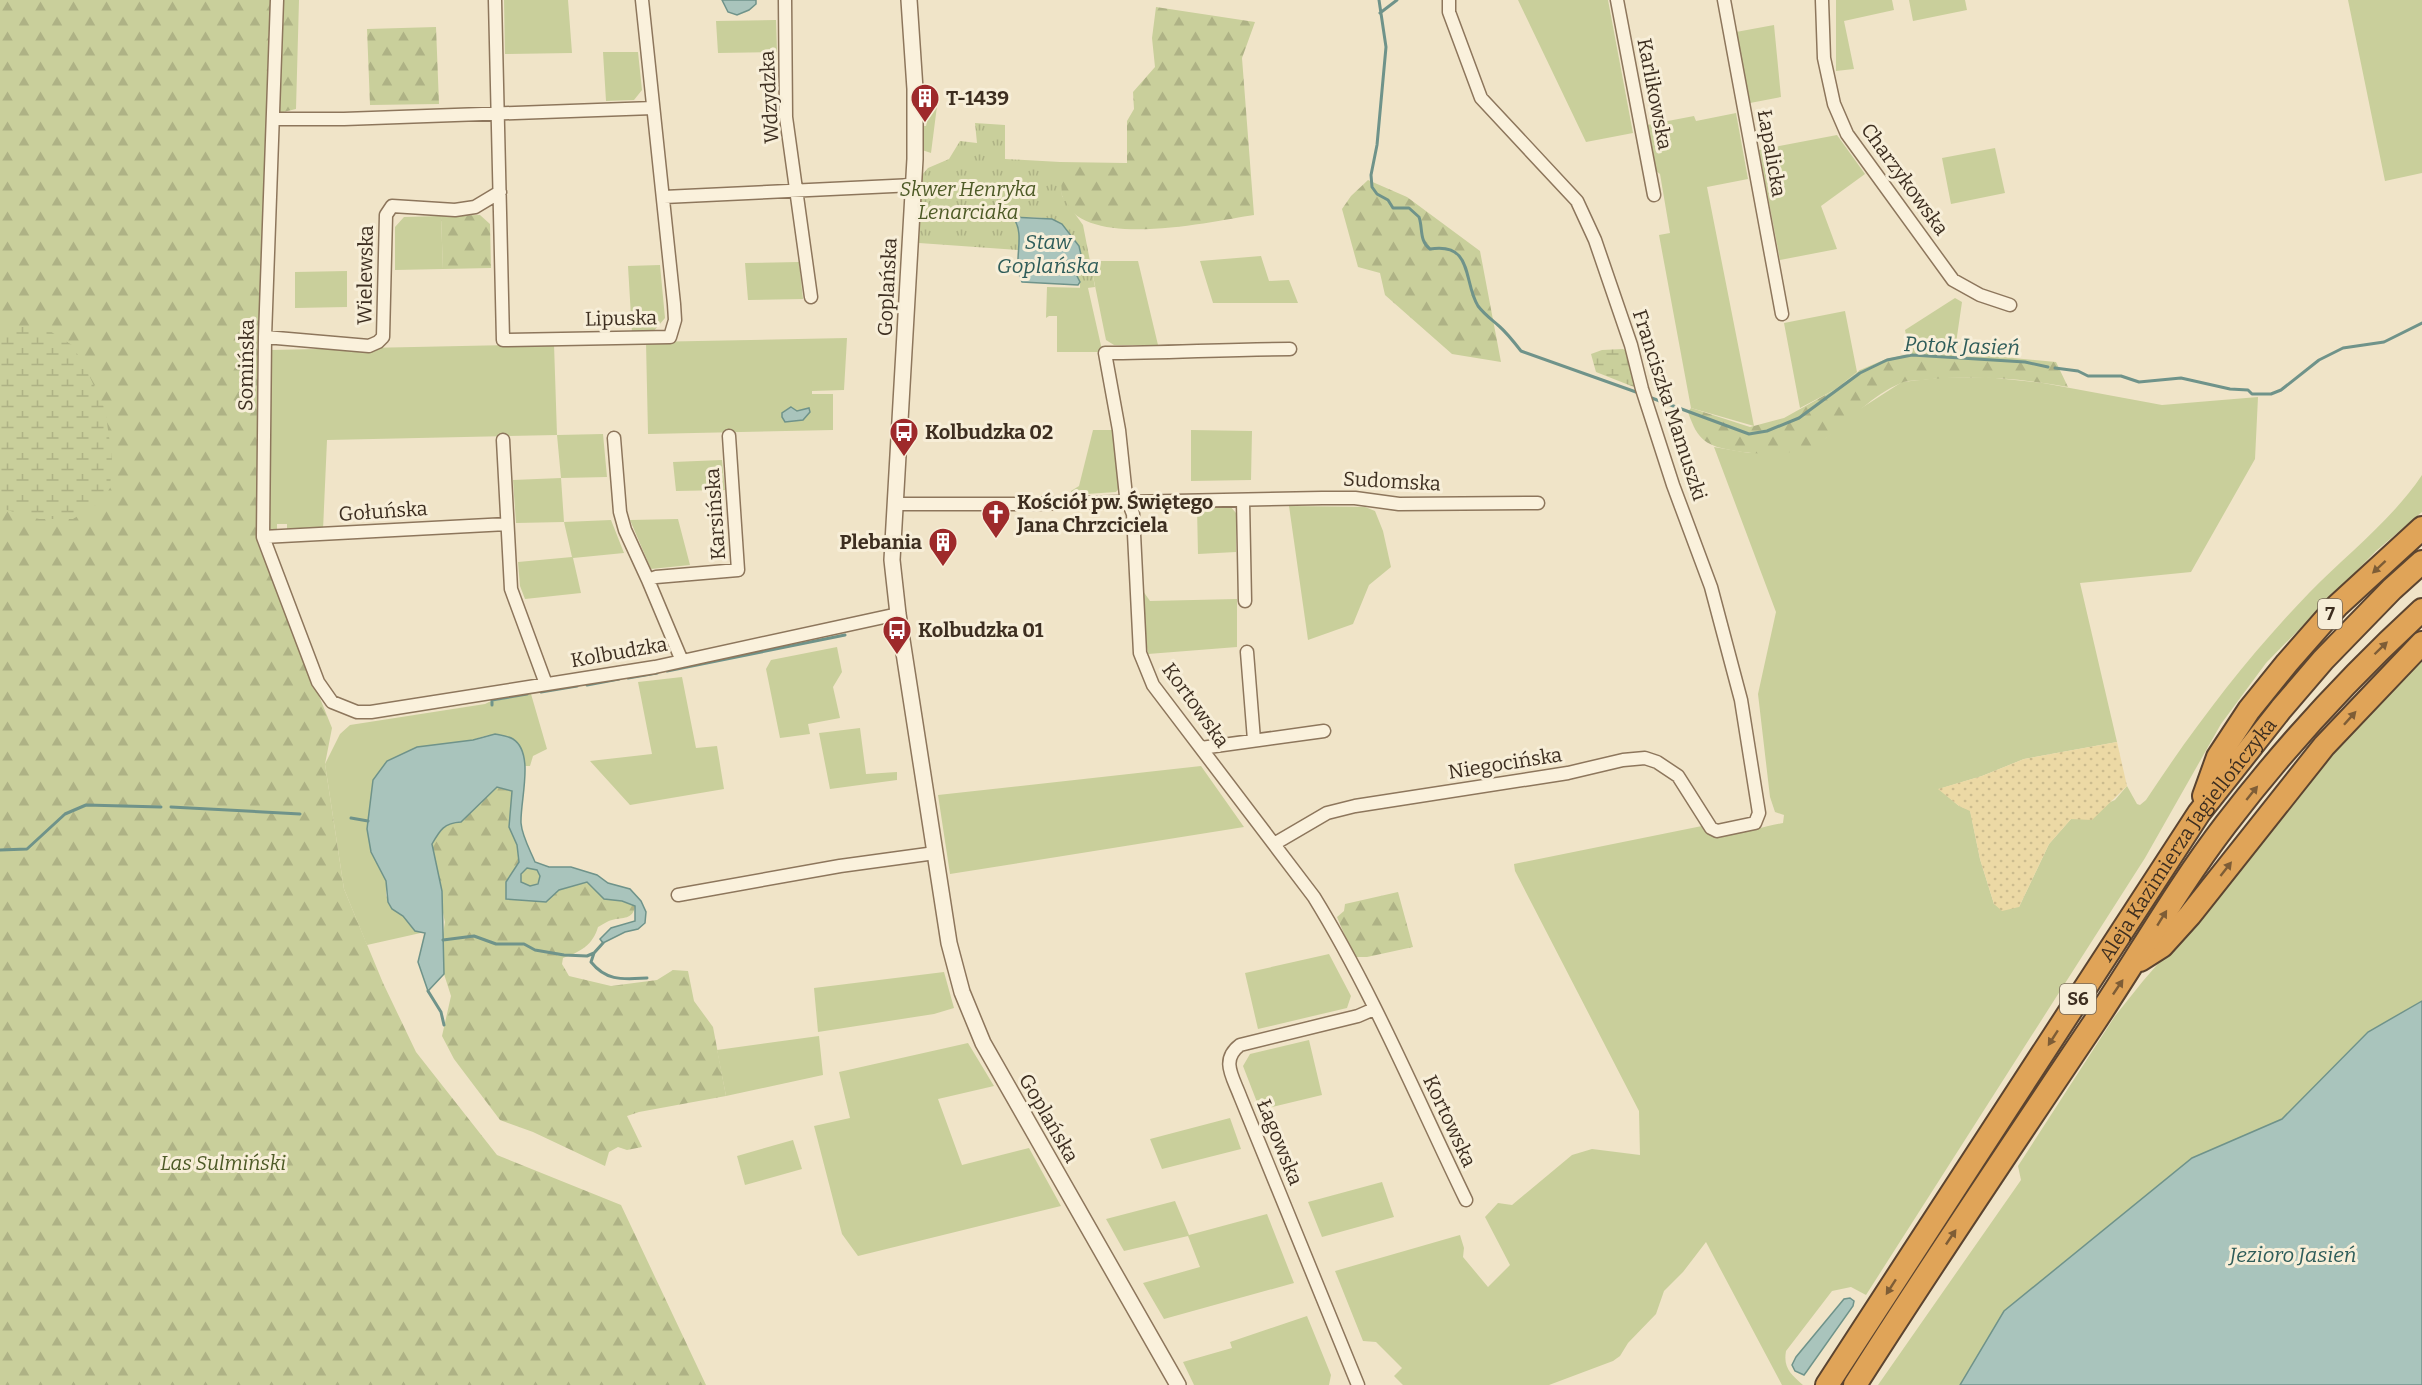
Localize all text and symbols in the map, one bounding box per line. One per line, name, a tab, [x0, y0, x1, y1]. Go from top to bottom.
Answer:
street label: Karlikowska	[1632, 36, 1678, 152]
street label: Wdzydzka	[755, 50, 783, 144]
building icon: T-1439	[909, 82, 941, 124]
place label: T-1439	[946, 86, 1009, 110]
street label: Łapalicka	[1753, 107, 1791, 199]
street label: Charzykowska	[1856, 118, 1954, 240]
park label: Skwer Henryka Lenarciaka	[899, 177, 1037, 224]
street label: Wielewska	[352, 225, 378, 325]
water label: Staw Goplańska	[997, 229, 1099, 279]
street label: Goplańska	[872, 237, 902, 337]
street label: Lipuska	[585, 305, 657, 331]
street label: Franciszka Mamuszki	[1628, 306, 1712, 504]
street label: Somińska	[233, 319, 259, 411]
water label: Potok Jasień	[1904, 331, 2020, 361]
bus stop icon: Kolbudzka 02	[888, 416, 920, 458]
place label: Kolbudzka 02	[925, 420, 1053, 444]
street label: Sudomska	[1343, 466, 1442, 496]
street label: Karsińska	[700, 467, 730, 561]
place label: Kościół pw. Świętego Jana Chrzciciela	[1016, 490, 1213, 537]
street label: Gołuńska	[338, 496, 428, 526]
church icon: Kościół pw. Świętego Jana Chrzciciela	[980, 498, 1012, 540]
building icon: Plebania	[927, 526, 959, 568]
place label: Plebania	[839, 530, 922, 554]
one-way arrow	[2372, 560, 2387, 573]
road number: 7	[2318, 599, 2342, 629]
bus stop icon: Kolbudzka 01	[881, 614, 913, 656]
place label: Kolbudzka 01	[918, 618, 1044, 642]
street label: Kolbudzka	[569, 632, 669, 672]
one-way arrow	[2374, 641, 2388, 655]
street label: Kortowska	[1157, 658, 1235, 752]
one-way arrow	[2343, 711, 2356, 726]
street label: Aleja Kazimierza Jagiellończyka	[2094, 713, 2281, 966]
street label: Niegocińska	[1446, 742, 1564, 784]
one-way arrow	[2245, 785, 2258, 801]
one-way arrow	[2220, 861, 2233, 877]
one-way arrow	[2156, 910, 2167, 926]
one-way arrow	[2112, 980, 2124, 996]
road number: S6	[2060, 984, 2096, 1014]
one-way arrow	[2047, 1030, 2058, 1046]
street label: Goplańska	[1014, 1069, 1084, 1167]
street label: Kortowska	[1418, 1071, 1482, 1171]
street label: Łagowska	[1252, 1095, 1308, 1189]
park label: Las Sulmiński	[160, 1151, 286, 1175]
one-way arrow	[1945, 1229, 1957, 1245]
water label: Jezioro Jasień	[2228, 1242, 2356, 1268]
one-way arrow	[1886, 1279, 1897, 1295]

